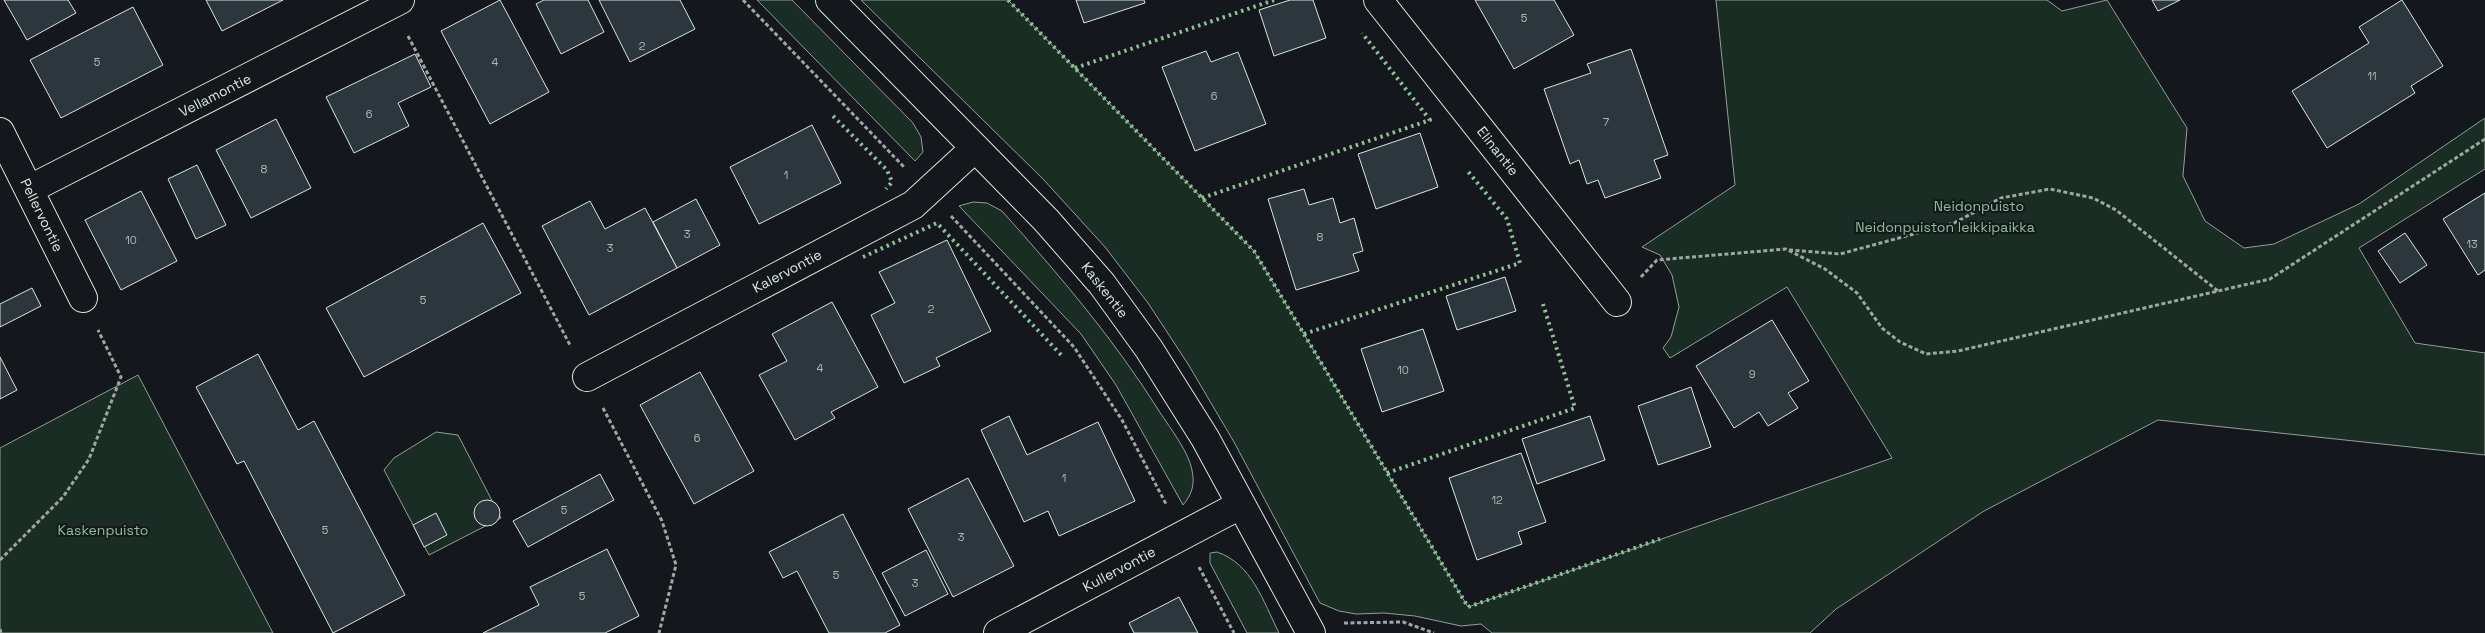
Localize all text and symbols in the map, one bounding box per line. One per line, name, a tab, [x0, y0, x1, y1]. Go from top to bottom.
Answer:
house number: 5	[1521, 11, 1528, 25]
house number: 2	[639, 39, 646, 53]
house number: 5	[94, 55, 101, 69]
house number: 4	[492, 55, 499, 69]
street label: Vellamontie	[176, 69, 254, 121]
house number: 11	[2367, 69, 2377, 83]
house number: 6	[1211, 89, 1218, 103]
house number: 6	[366, 107, 373, 121]
house number: 7	[1603, 115, 1609, 129]
street label: Elinantie	[1473, 123, 1523, 179]
house number: 8	[261, 162, 268, 176]
house number: 1	[784, 168, 788, 182]
street label: Pellervontie	[17, 175, 67, 255]
park label: Neidonpuisto	[1934, 197, 2024, 215]
park label: Neidonpuiston leikkipaikka	[1855, 218, 2035, 236]
house number: 3	[684, 227, 691, 241]
house number: 8	[1317, 230, 1324, 244]
house number: 10	[125, 233, 137, 247]
house number: 13	[2466, 237, 2478, 251]
house number: 3	[607, 241, 614, 255]
street label: Kalervontie	[749, 245, 825, 297]
street label: Kaskentie	[1078, 258, 1132, 322]
house number: 5	[420, 293, 427, 307]
house number: 2	[928, 302, 935, 316]
house number: 4	[817, 361, 824, 375]
house number: 10	[1397, 363, 1409, 377]
house number: 9	[1749, 367, 1756, 381]
house number: 6	[694, 431, 701, 445]
house number: 1	[1062, 471, 1066, 485]
house number: 12	[1491, 493, 1503, 507]
house number: 5	[561, 503, 568, 517]
park label: Kaskenpuisto	[57, 521, 149, 539]
house number: 5	[322, 523, 329, 537]
house number: 3	[958, 530, 965, 544]
street label: Kullervontie	[1080, 542, 1158, 596]
house number: 5	[833, 568, 840, 582]
house number: 3	[912, 576, 919, 590]
house number: 5	[579, 589, 586, 603]

